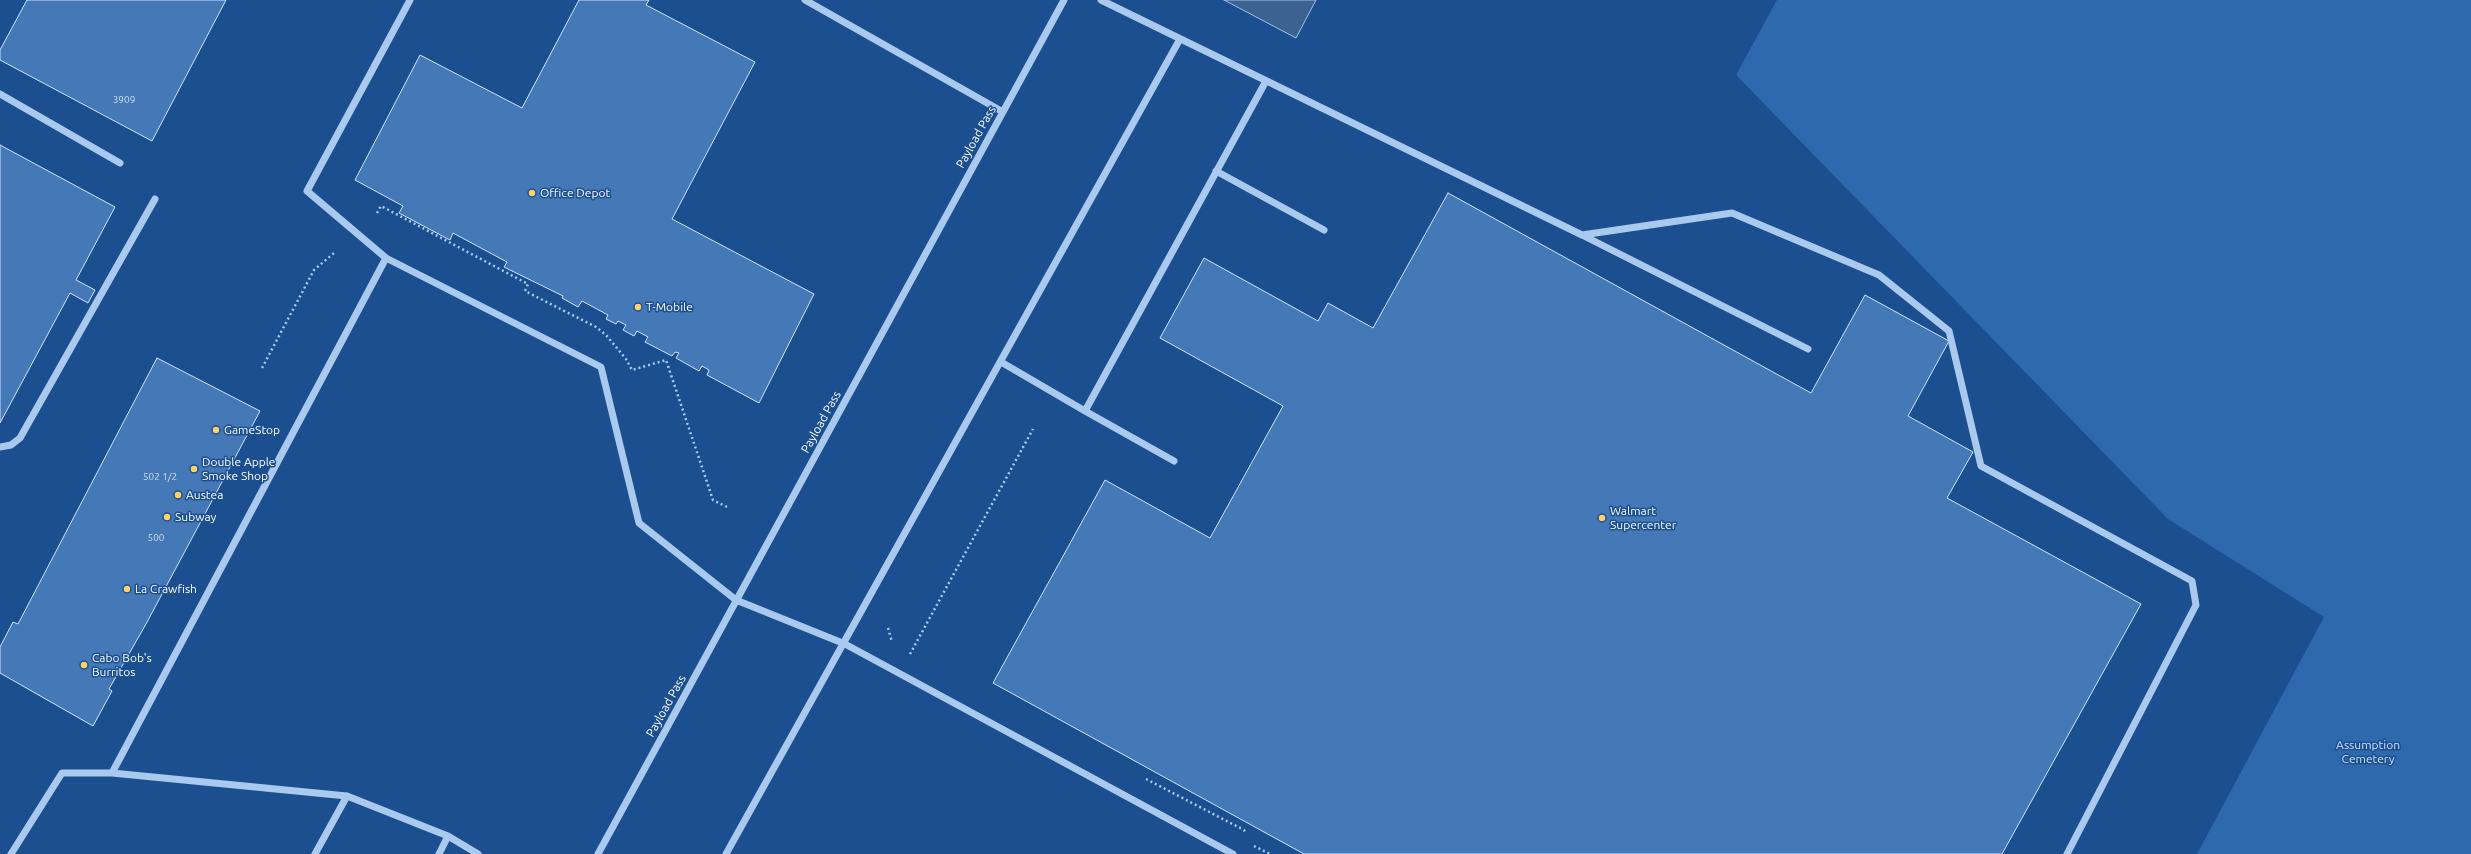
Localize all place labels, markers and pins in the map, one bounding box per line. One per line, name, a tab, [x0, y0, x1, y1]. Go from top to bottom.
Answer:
place label: Office Depot	[540, 186, 610, 200]
marker: Office Depot	[527, 188, 537, 198]
place label: T-Mobile	[646, 300, 693, 314]
marker: T-Mobile	[633, 302, 643, 312]
place label: GameStop	[224, 423, 280, 437]
marker: GameStop	[211, 425, 221, 435]
place label: Double Apple Smoke Shop	[202, 455, 275, 483]
marker: Double Apple Smoke Shop	[189, 464, 199, 474]
place label: Austea	[186, 488, 223, 502]
marker: Austea	[173, 490, 183, 500]
place label: Walmart Supercenter	[1610, 504, 1676, 532]
place label: Subway	[175, 510, 216, 524]
marker: Subway	[162, 512, 172, 522]
marker: Walmart Supercenter	[1597, 513, 1607, 523]
place label: La Crawfish	[135, 582, 197, 596]
marker: La Crawfish	[122, 584, 132, 594]
place label: Cabo Bob's Burritos	[92, 651, 152, 679]
marker: Cabo Bob's Burritos	[79, 660, 89, 670]

